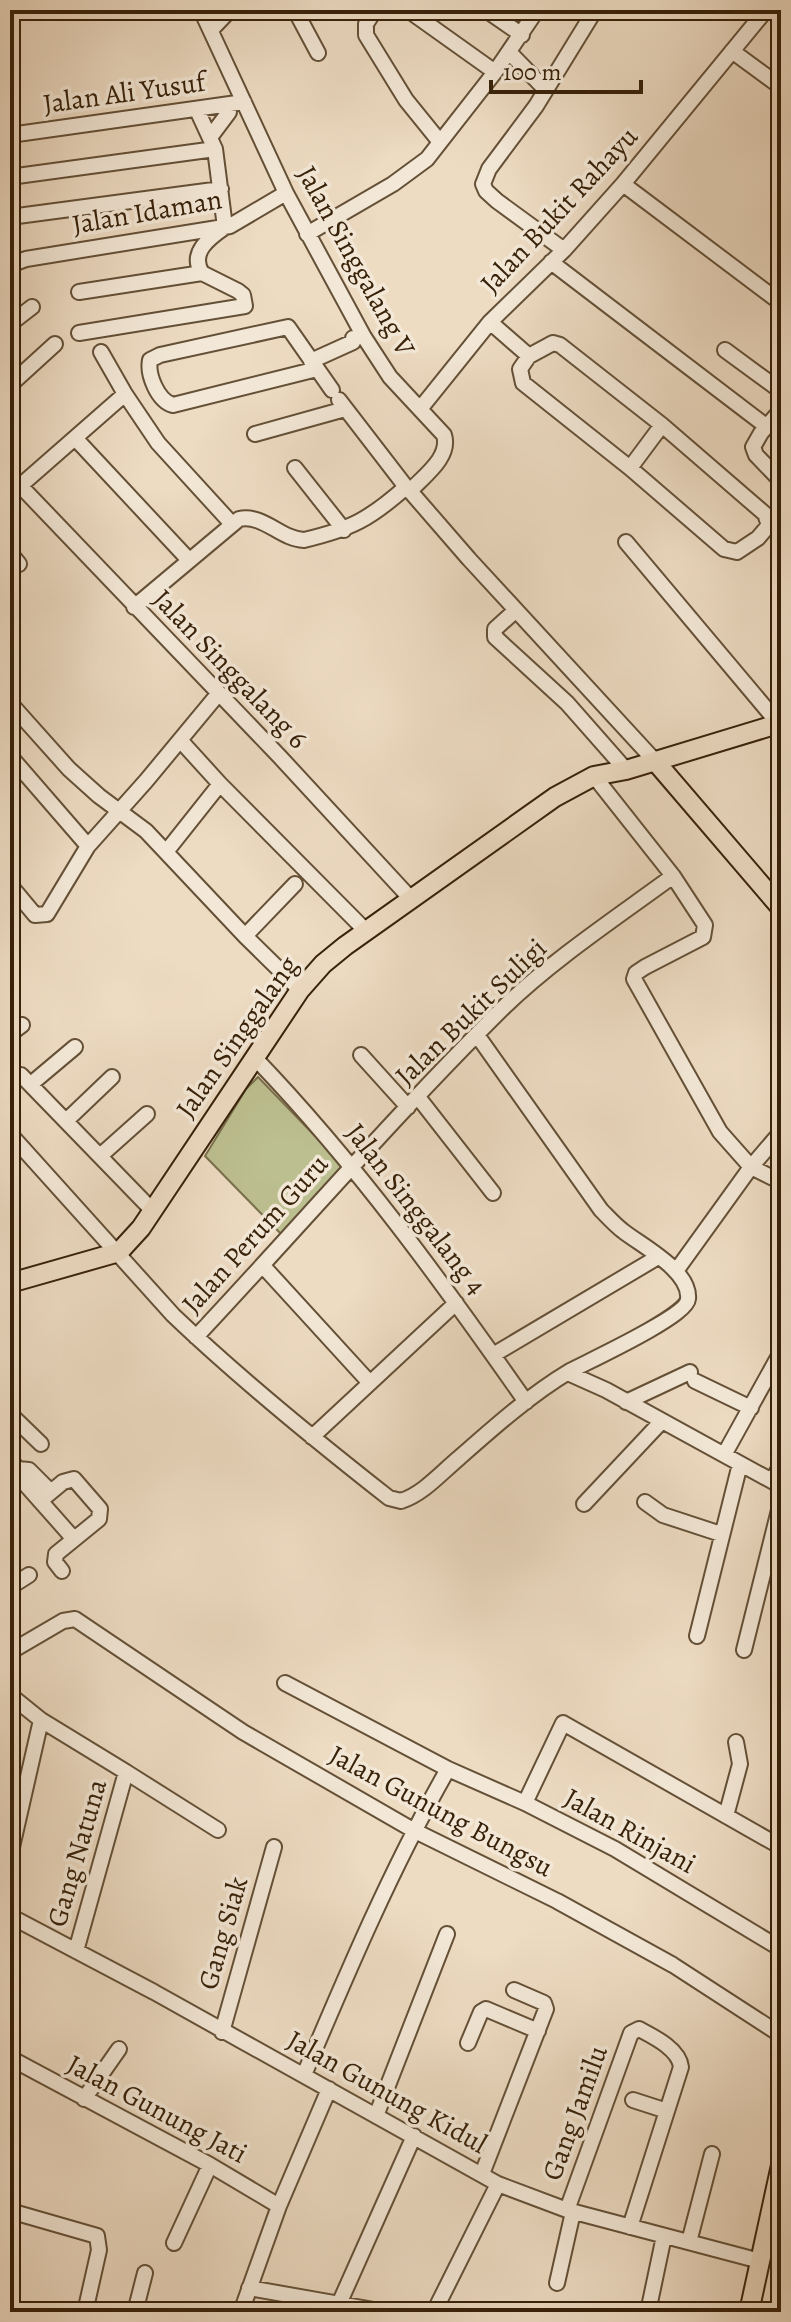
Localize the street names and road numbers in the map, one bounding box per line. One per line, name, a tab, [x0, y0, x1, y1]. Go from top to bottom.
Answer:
street label: Jalan Ali Yusuf	[41, 62, 211, 123]
street label: Jalan Bukit Rahayu	[472, 118, 647, 302]
street label: Jalan Singgalang V	[288, 159, 425, 364]
street label: Jalan Idaman	[69, 180, 225, 244]
street label: Jalan Singgalang 6	[144, 581, 316, 757]
street label: Jalan Bukit Suligi	[387, 930, 555, 1094]
street label: Jalan Singgalang	[167, 948, 307, 1126]
street label: Jalan Singgalang 4	[337, 1115, 495, 1303]
street label: Jalan Perum Guru	[173, 1145, 338, 1322]
street label: Jalan Gunung Bungsu	[322, 1736, 560, 1886]
street label: Gang Natuna	[38, 1775, 116, 1931]
street label: Jalan Rinjani	[557, 1779, 703, 1883]
street label: Gang Siak	[189, 1872, 257, 1994]
street label: Jalan Gunung Kidul	[280, 2021, 494, 2163]
street label: Gang Jamilu	[533, 2040, 617, 2186]
street label: Jalan Gunung Jati	[60, 2045, 254, 2173]

